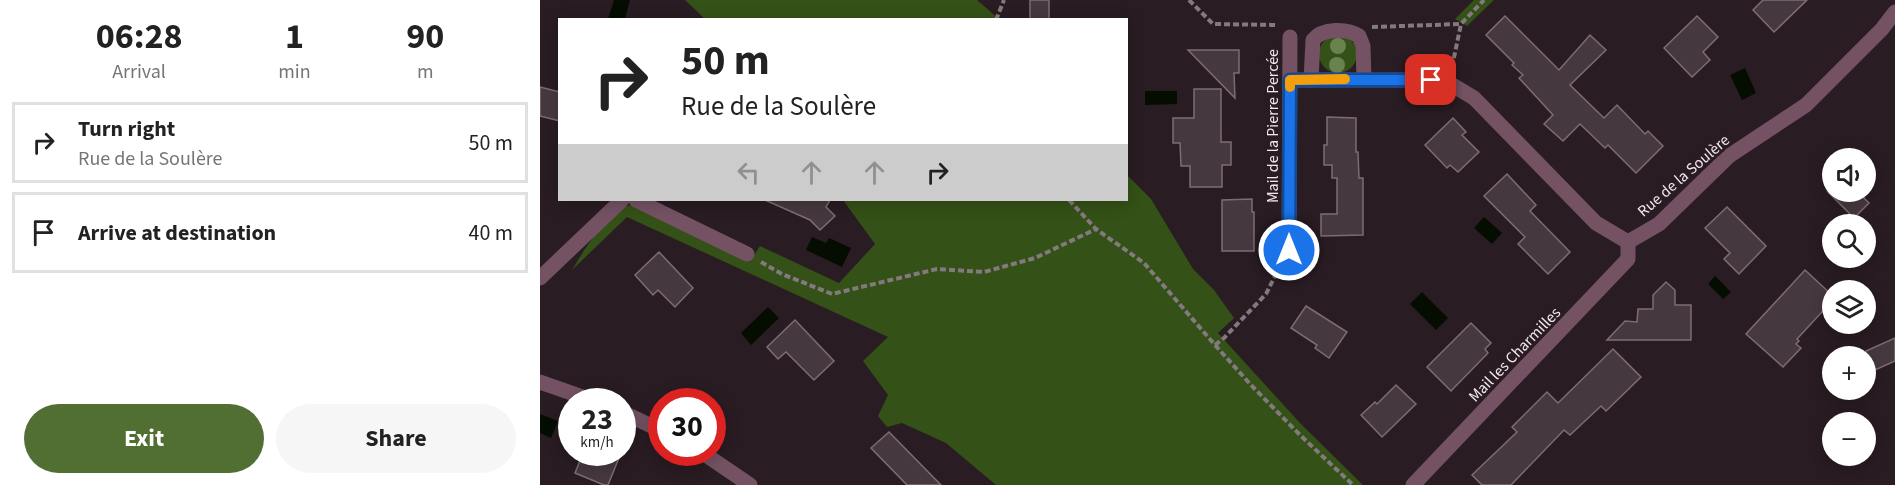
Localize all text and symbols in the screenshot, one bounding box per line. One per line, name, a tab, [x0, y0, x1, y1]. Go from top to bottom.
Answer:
text: 06:28	[96, 11, 183, 62]
text: 1	[285, 11, 304, 62]
text: 90	[406, 11, 444, 62]
text: 50 m	[681, 31, 770, 91]
icon: right	[582, 42, 660, 120]
street label: Mail de la Pierre Percée	[1262, 49, 1284, 203]
pin	[1405, 54, 1456, 105]
text: Arrival	[112, 58, 166, 86]
text: min	[278, 58, 311, 86]
text: m	[417, 58, 434, 86]
icon: arrive	[1414, 63, 1447, 96]
text: Rue de la Soulère	[681, 87, 876, 126]
text: Turn right	[78, 113, 175, 145]
icon: right	[27, 126, 60, 159]
text: 50 m	[468, 127, 513, 159]
street label: Rue de la Soulère	[1633, 130, 1735, 222]
text: Rue de la Soulère	[78, 145, 222, 173]
map controls	[1822, 148, 1876, 466]
button: sound	[1822, 148, 1876, 202]
icon: left	[732, 156, 765, 189]
icon: ahead	[795, 156, 828, 189]
icon: ahead	[858, 156, 891, 189]
icon: right	[921, 156, 954, 189]
button: search	[1822, 214, 1876, 268]
icon: arrive	[27, 216, 60, 249]
text: Arrive at destination	[78, 217, 276, 249]
text: 40 m	[468, 217, 513, 249]
position arrow	[1257, 218, 1321, 282]
button: layers	[1822, 280, 1876, 334]
street label: Mail les Charmilles	[1464, 302, 1566, 407]
button: +	[1822, 346, 1876, 400]
speed limit sign: 30	[648, 388, 726, 466]
text: 23	[581, 398, 613, 441]
button: Exit	[24, 404, 264, 473]
button: Share	[276, 404, 516, 473]
button: −	[1822, 412, 1876, 466]
text: km/h	[580, 432, 614, 453]

